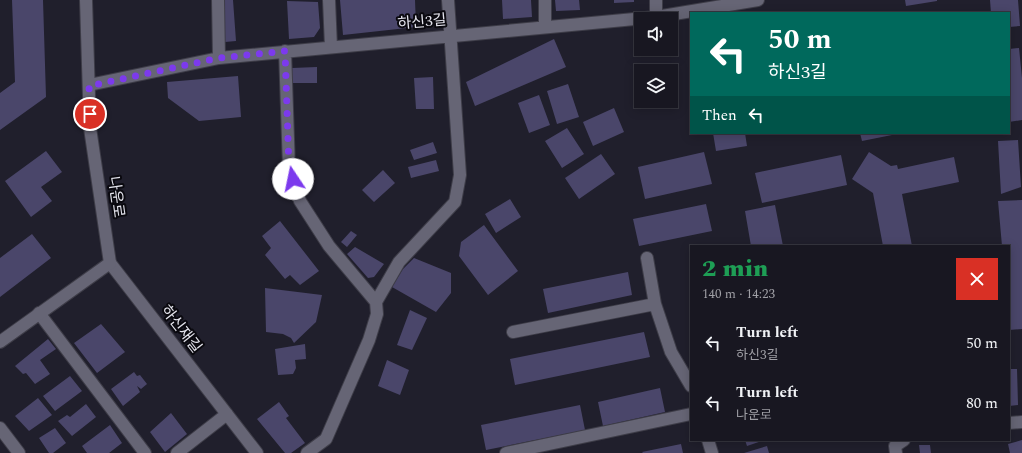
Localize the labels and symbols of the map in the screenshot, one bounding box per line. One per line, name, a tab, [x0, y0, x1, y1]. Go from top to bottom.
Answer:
street label: 하신3길	[397, 8, 447, 36]
pin	[73, 97, 107, 131]
position arrow	[272, 158, 314, 200]
street label: 나운로	[102, 175, 130, 219]
street label: 하신재길	[155, 300, 207, 358]

